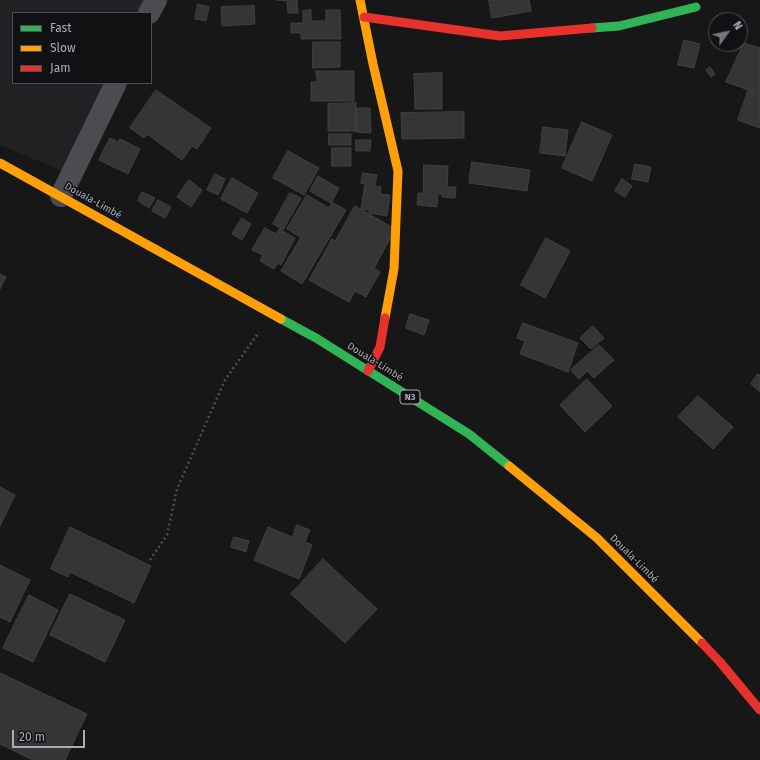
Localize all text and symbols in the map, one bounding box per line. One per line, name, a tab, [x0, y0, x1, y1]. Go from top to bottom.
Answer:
legend	[12, 12, 152, 84]
north arrow	[708, 12, 748, 52]
text: N	[730, 19, 745, 32]
text: Fast	[50, 21, 72, 35]
text: Slow	[50, 41, 76, 55]
text: Jam	[50, 61, 70, 75]
street label: Douala-Limbé	[62, 180, 124, 222]
street label: Douala-Limbé	[345, 340, 405, 384]
road number: N3	[400, 390, 420, 404]
street label: Douala-Limbé	[607, 532, 661, 586]
scale bar	[14, 722, 87, 748]
text: 20 m	[19, 730, 45, 744]

